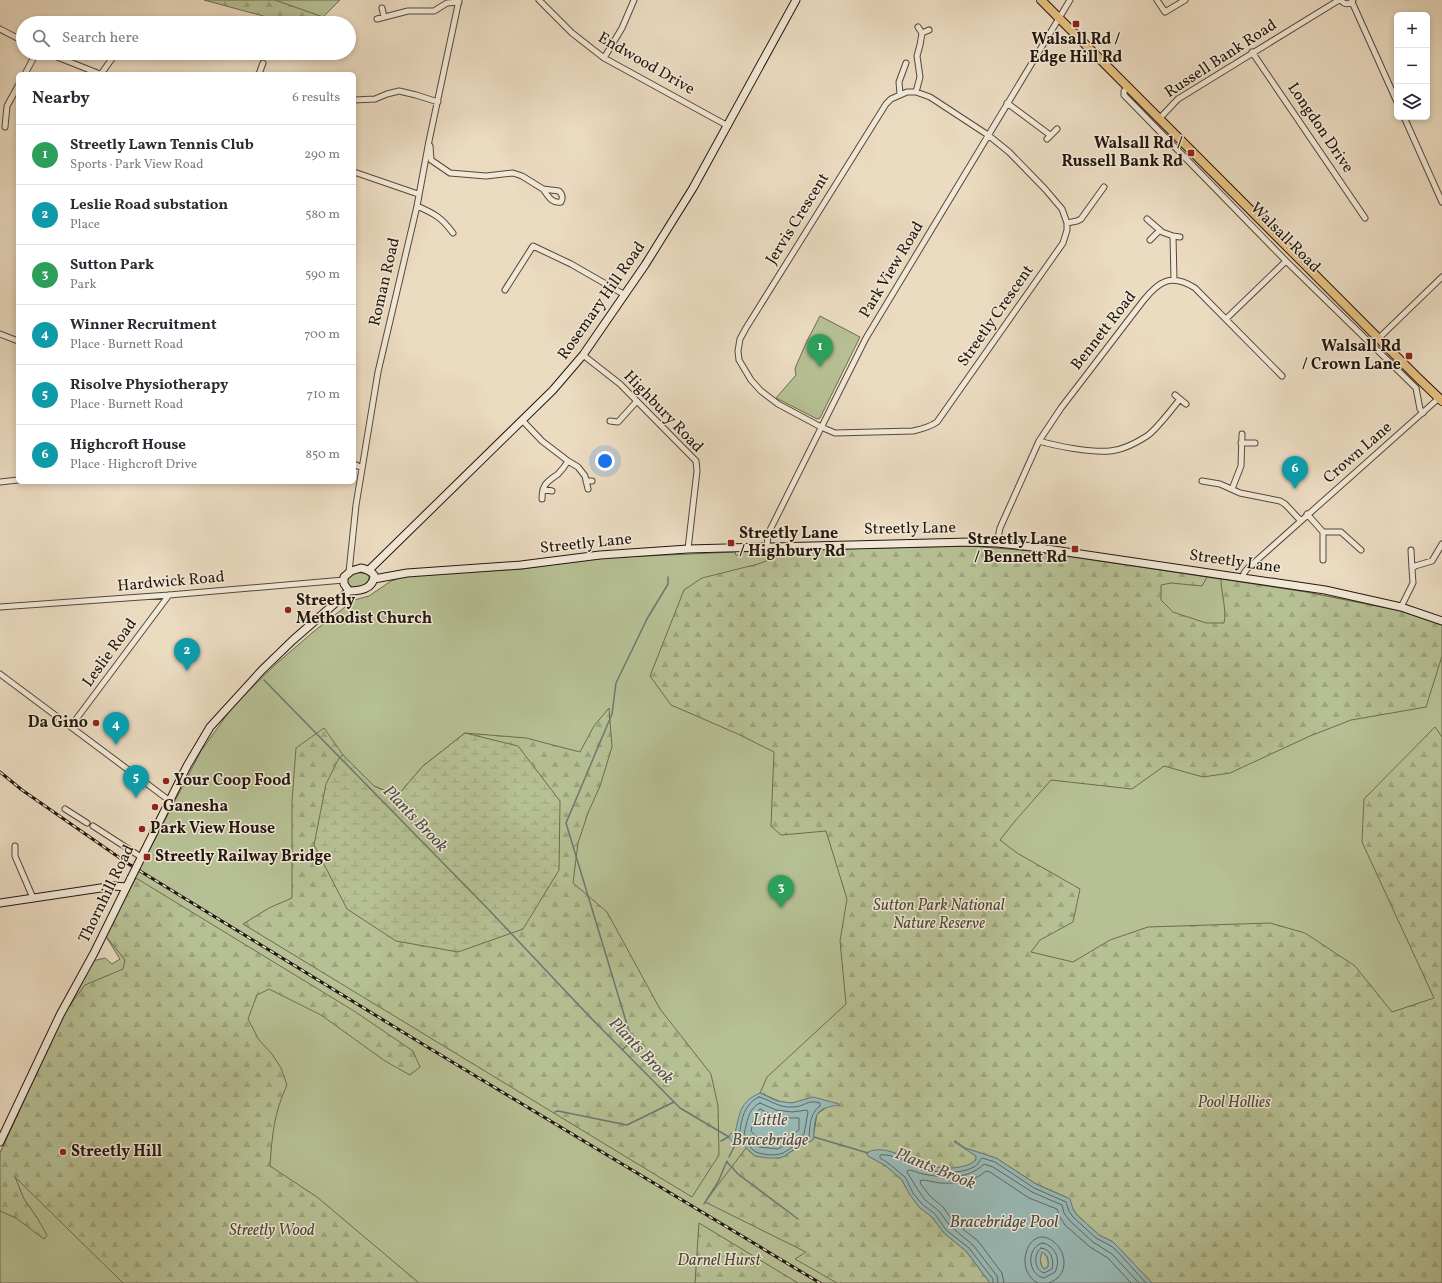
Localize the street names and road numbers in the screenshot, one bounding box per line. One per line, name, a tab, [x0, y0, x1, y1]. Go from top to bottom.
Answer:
street label: Russell Bank Road	[1161, 14, 1281, 104]
street label: Endwood Drive	[593, 27, 699, 101]
street label: Longdon Drive	[1282, 79, 1358, 177]
street label: Jervis Crescent	[761, 169, 835, 269]
street label: Walsall Road	[1245, 198, 1325, 278]
street label: Park View Road	[854, 218, 930, 322]
street label: Roman Road	[364, 236, 406, 328]
street label: Rosemary Hill Road	[553, 238, 651, 364]
street label: Streetly Crescent	[953, 260, 1040, 371]
street label: Bennett Road	[1066, 287, 1142, 375]
street label: Highbury Road	[618, 366, 708, 458]
street label: Crown Lane	[1319, 417, 1397, 489]
street label: Streetly Lane	[864, 517, 956, 541]
street label: Streetly Lane	[539, 528, 633, 560]
street label: Streetly Lane	[1188, 545, 1282, 579]
street label: Hardwick Road	[116, 566, 226, 598]
street label: Leslie Road	[78, 614, 142, 692]
street label: Thornhill Road	[74, 841, 140, 947]

